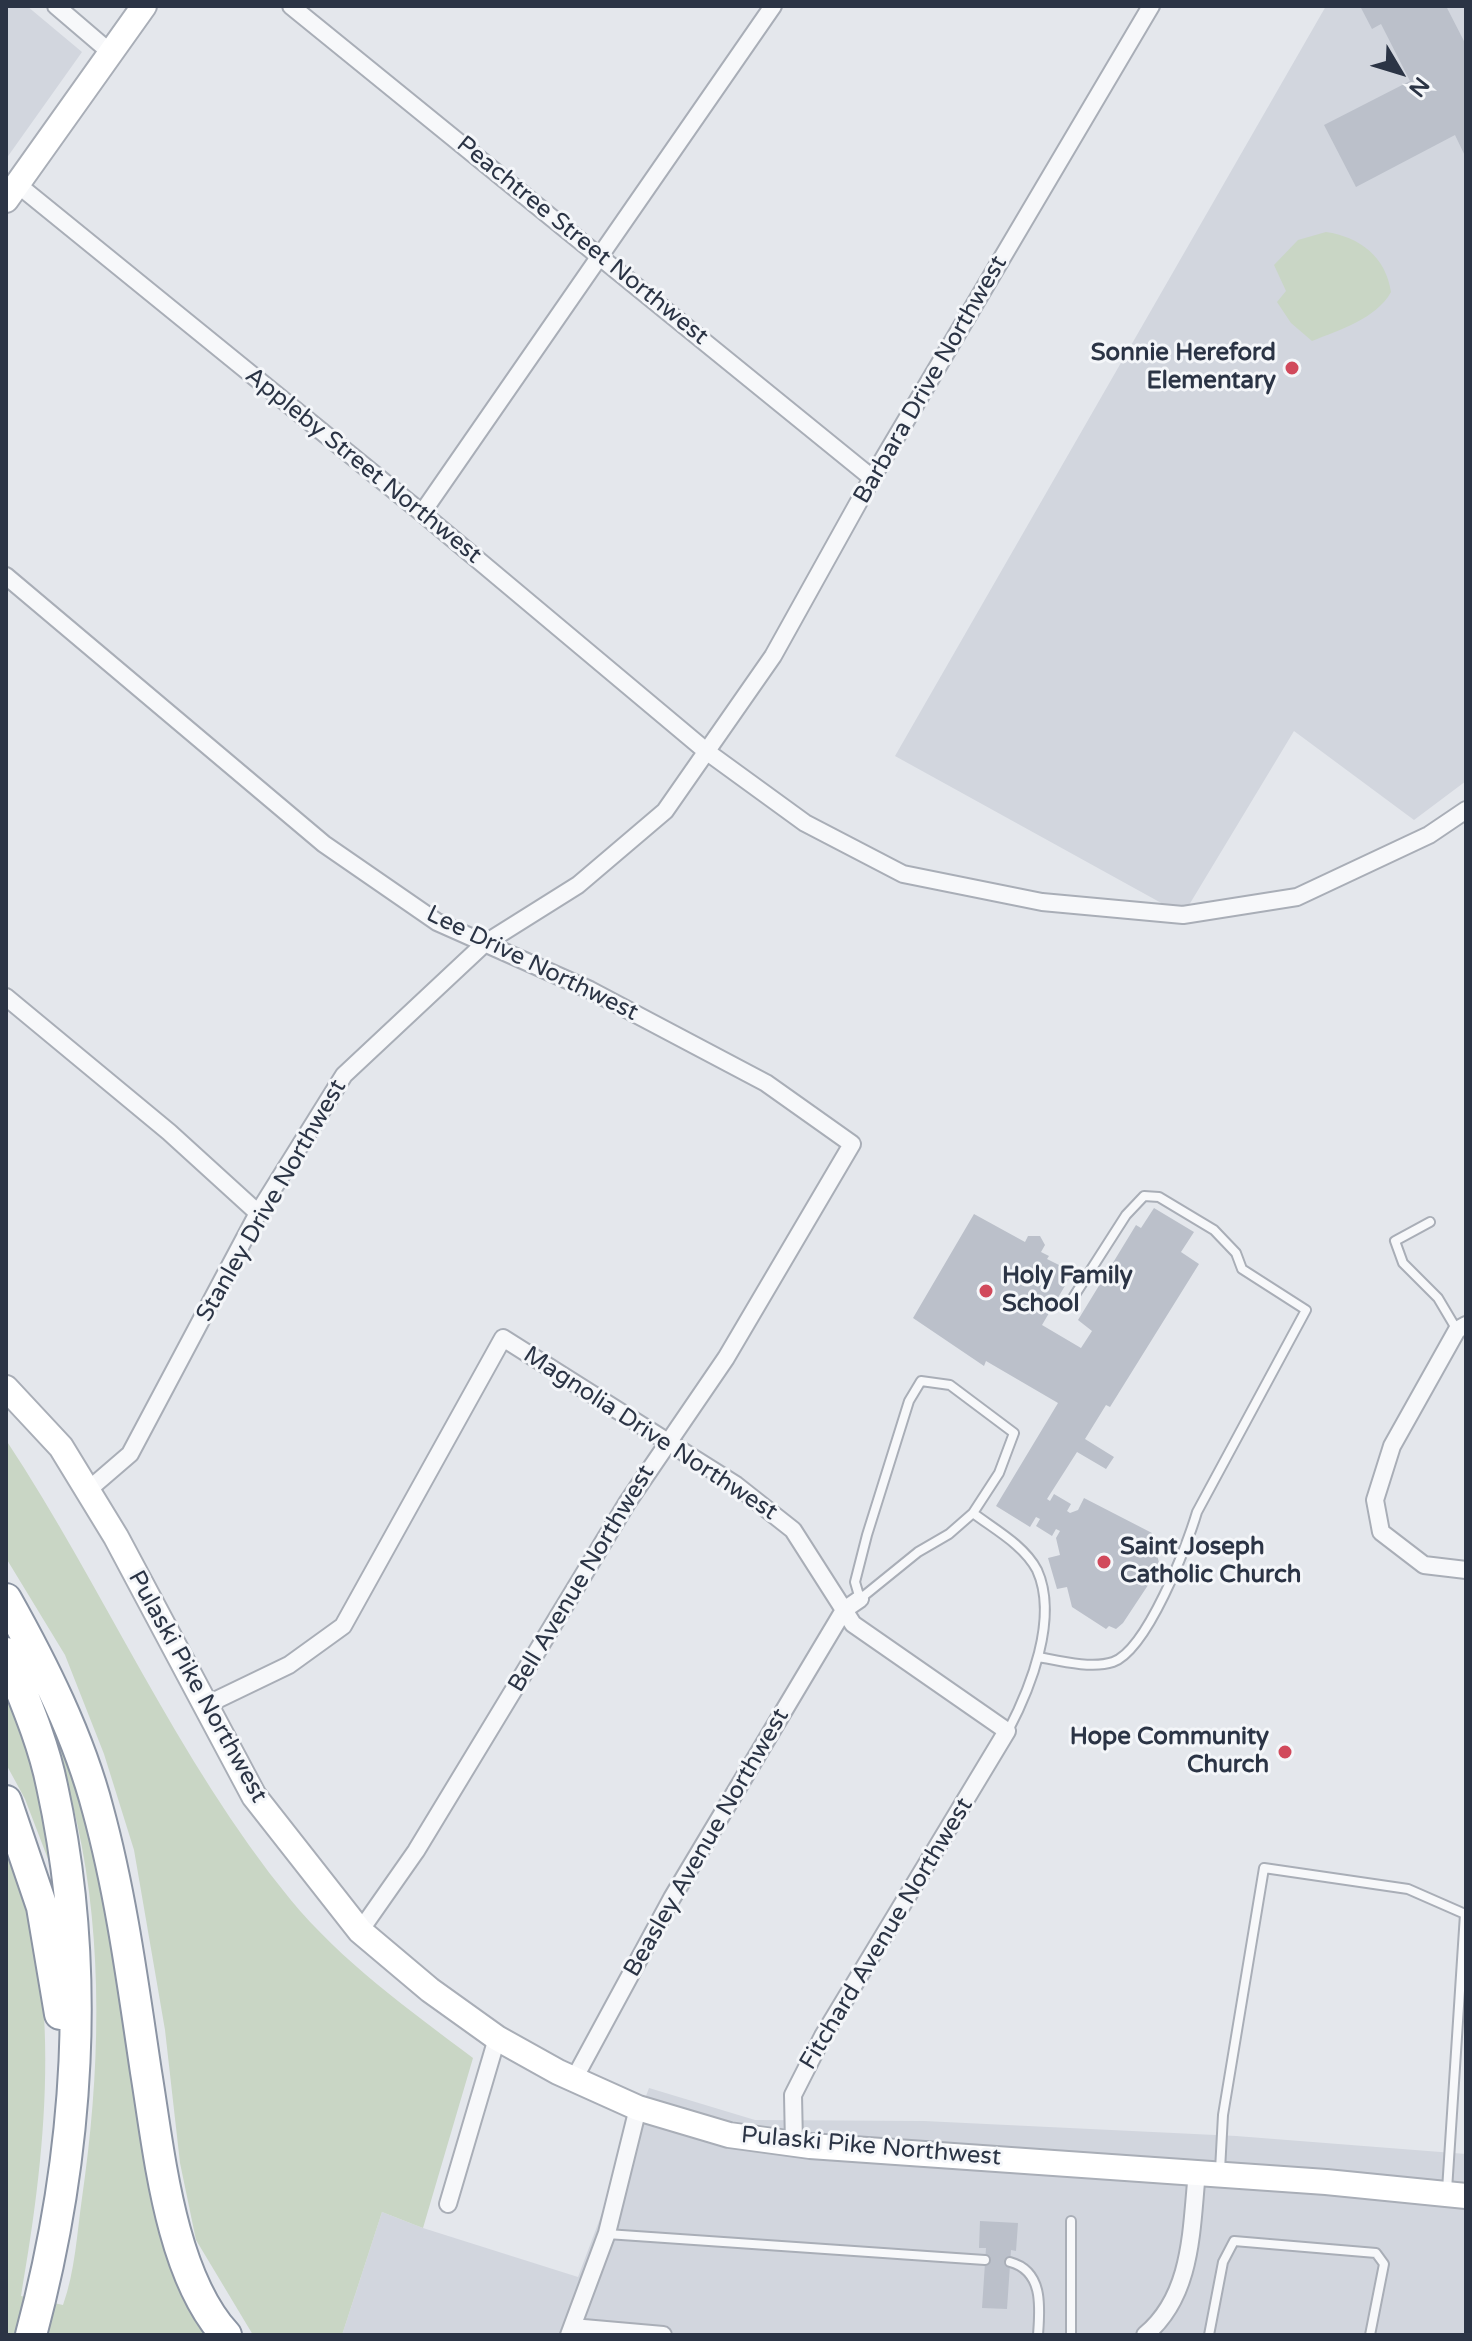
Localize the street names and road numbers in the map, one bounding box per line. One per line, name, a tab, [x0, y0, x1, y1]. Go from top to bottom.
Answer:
street label: Peachtree Street Northwest	[450, 131, 714, 351]
street label: Barbara Drive Northwest	[848, 251, 1014, 509]
street label: Appleby Street Northwest	[239, 362, 487, 570]
street label: Lee Drive Northwest	[421, 900, 643, 1028]
street label: Stanley Drive Northwest	[191, 1075, 353, 1327]
street label: Magnolia Drive Northwest	[517, 1341, 783, 1527]
street label: Bell Avenue Northwest	[503, 1460, 661, 1698]
street label: Pulaski Pike Northwest	[121, 1566, 273, 1808]
street label: Beasley Avenue Northwest	[618, 1704, 796, 1982]
street label: Fitchard Avenue Northwest	[794, 1793, 980, 2075]
street label: Pulaski Pike Northwest	[740, 2121, 1002, 2173]

